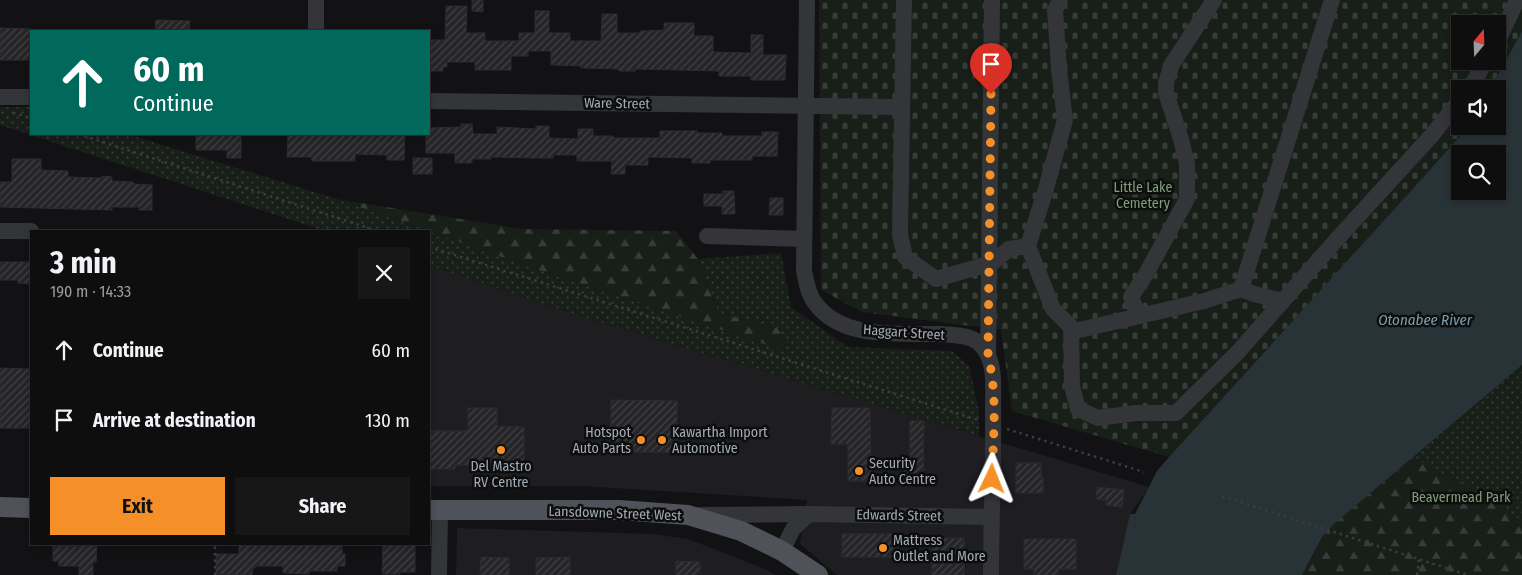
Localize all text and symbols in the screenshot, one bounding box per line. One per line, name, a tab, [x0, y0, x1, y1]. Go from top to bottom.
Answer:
north arrow	[1451, 15, 1506, 70]
map controls	[1451, 15, 1506, 200]
pin	[970, 43, 1012, 94]
text: 60 m	[133, 48, 204, 90]
icon: ahead	[50, 50, 115, 115]
icon: arrive	[977, 50, 1005, 78]
button: sound	[1451, 80, 1506, 135]
text: Continue	[133, 90, 214, 117]
street label: Ware Street	[584, 94, 651, 113]
button: search	[1451, 145, 1506, 200]
park label: Little Lake Cemetery	[1114, 179, 1173, 212]
text: 3 min	[50, 245, 117, 281]
button: close	[358, 247, 410, 299]
text: 190 m · 14:33	[50, 282, 131, 301]
water label: Otonabee River	[1378, 311, 1473, 329]
street label: Haggart Street	[862, 321, 946, 344]
icon: ahead	[50, 336, 78, 364]
text: Continue	[93, 339, 164, 362]
text: 60 m	[372, 339, 410, 362]
icon: arrive	[50, 406, 78, 434]
text: Arrive at destination	[93, 409, 256, 432]
text: 130 m	[365, 409, 410, 432]
place label: Hotspot Auto Parts	[572, 424, 631, 457]
place label: Kawartha Import Automotive	[672, 424, 768, 457]
marker: Hotspot Auto Parts	[635, 434, 647, 446]
marker: Kawartha Import Automotive	[656, 434, 668, 446]
marker: Del Mastro RV Centre	[495, 444, 507, 456]
position arrow	[965, 452, 1017, 504]
place label: Security Auto Centre	[869, 455, 936, 488]
place label: Del Mastro RV Centre	[470, 458, 532, 491]
marker: Security Auto Centre	[853, 465, 865, 477]
button: Exit	[50, 477, 225, 535]
button: Share	[235, 477, 410, 535]
park label: Beavermead Park	[1411, 489, 1511, 506]
street label: Lansdowne Street West	[548, 503, 682, 524]
street label: Edwards Street	[856, 506, 942, 525]
place label: Mattress Outlet and More	[893, 532, 986, 565]
marker: Mattress Outlet and More	[877, 542, 889, 554]

